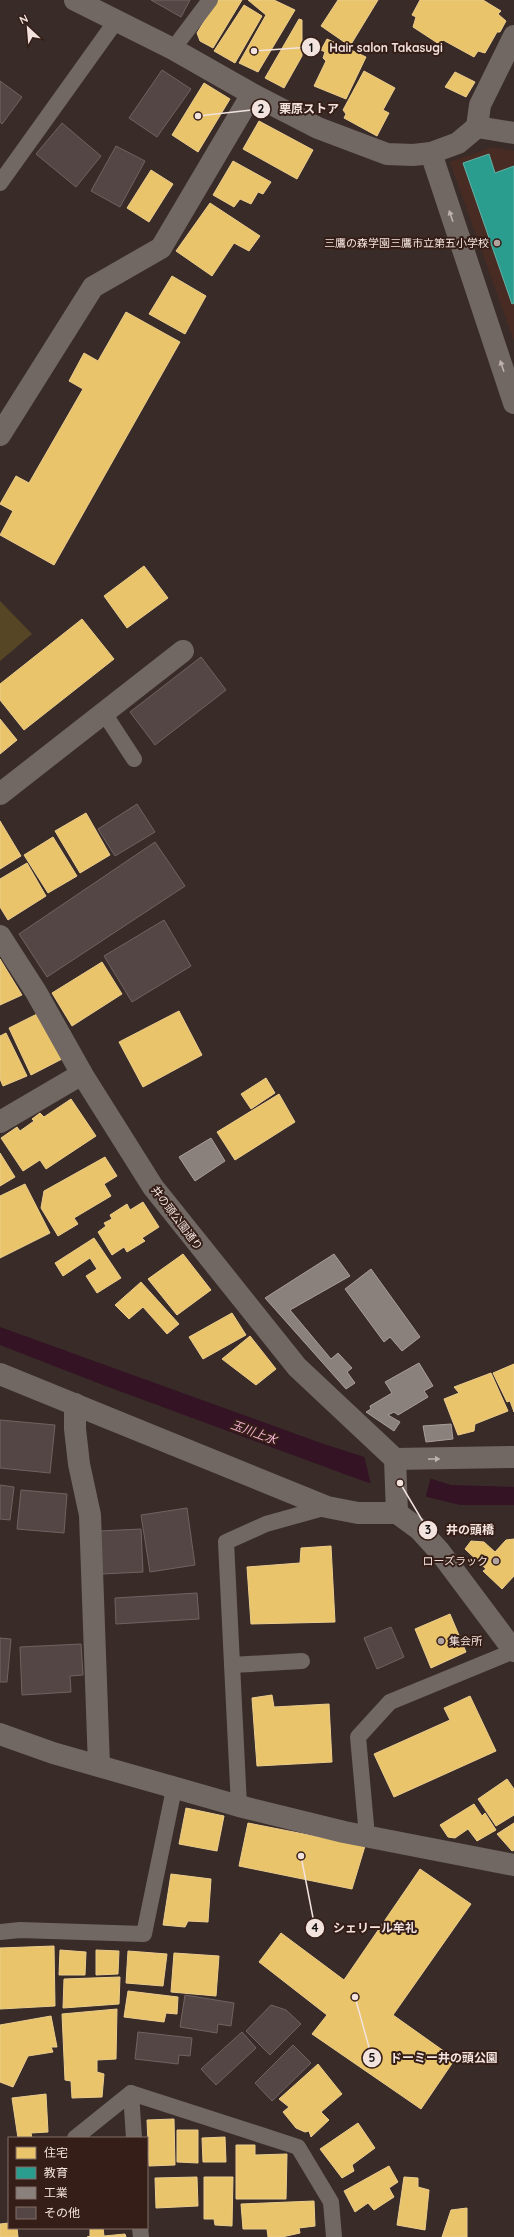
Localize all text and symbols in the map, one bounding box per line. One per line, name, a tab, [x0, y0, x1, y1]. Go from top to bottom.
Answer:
north arrow	[8, 8, 48, 48]
text: N	[17, 11, 30, 27]
callout: Hair salon Takasugi	[301, 35, 450, 59]
text: 1	[309, 40, 313, 55]
text: Hair salon Takasugi	[329, 40, 443, 55]
callout: 栗原ストア	[251, 97, 347, 121]
text: 2	[258, 101, 265, 116]
text: 栗原ストア	[279, 101, 339, 116]
one-way arrow	[448, 210, 454, 222]
place label: 三鷹の森学園三鷹市立第五小学校	[324, 236, 489, 250]
marker: 三鷹の森学園三鷹市立第五小学校	[492, 238, 502, 248]
one-way arrow	[498, 360, 504, 372]
street label: 井の頭公園通り	[148, 1183, 206, 1253]
water label: 玉川上水	[229, 1417, 281, 1448]
one-way arrow	[428, 1456, 441, 1462]
callout: 井の頭橋	[418, 1518, 502, 1542]
text: 3	[425, 1522, 431, 1537]
text: 井の頭橋	[446, 1522, 495, 1537]
place label: ローズラック	[423, 1554, 488, 1568]
marker: ローズラック	[491, 1556, 501, 1566]
place label: 集会所	[449, 1634, 483, 1648]
marker: 集会所	[436, 1636, 446, 1646]
callout: シェリール牟礼	[305, 1916, 425, 1940]
text: 4	[311, 1920, 319, 1935]
text: シェリール牟礼	[333, 1920, 417, 1935]
callout: ドーミー井の頭公園	[362, 2046, 506, 2070]
text: 5	[369, 2050, 376, 2065]
text: ドーミー井の頭公園	[390, 2050, 498, 2065]
legend	[8, 2137, 148, 2229]
text: 住宅	[44, 2145, 68, 2160]
text: 教育	[44, 2165, 68, 2180]
text: 工業	[44, 2185, 68, 2200]
text: その他	[44, 2205, 80, 2220]

